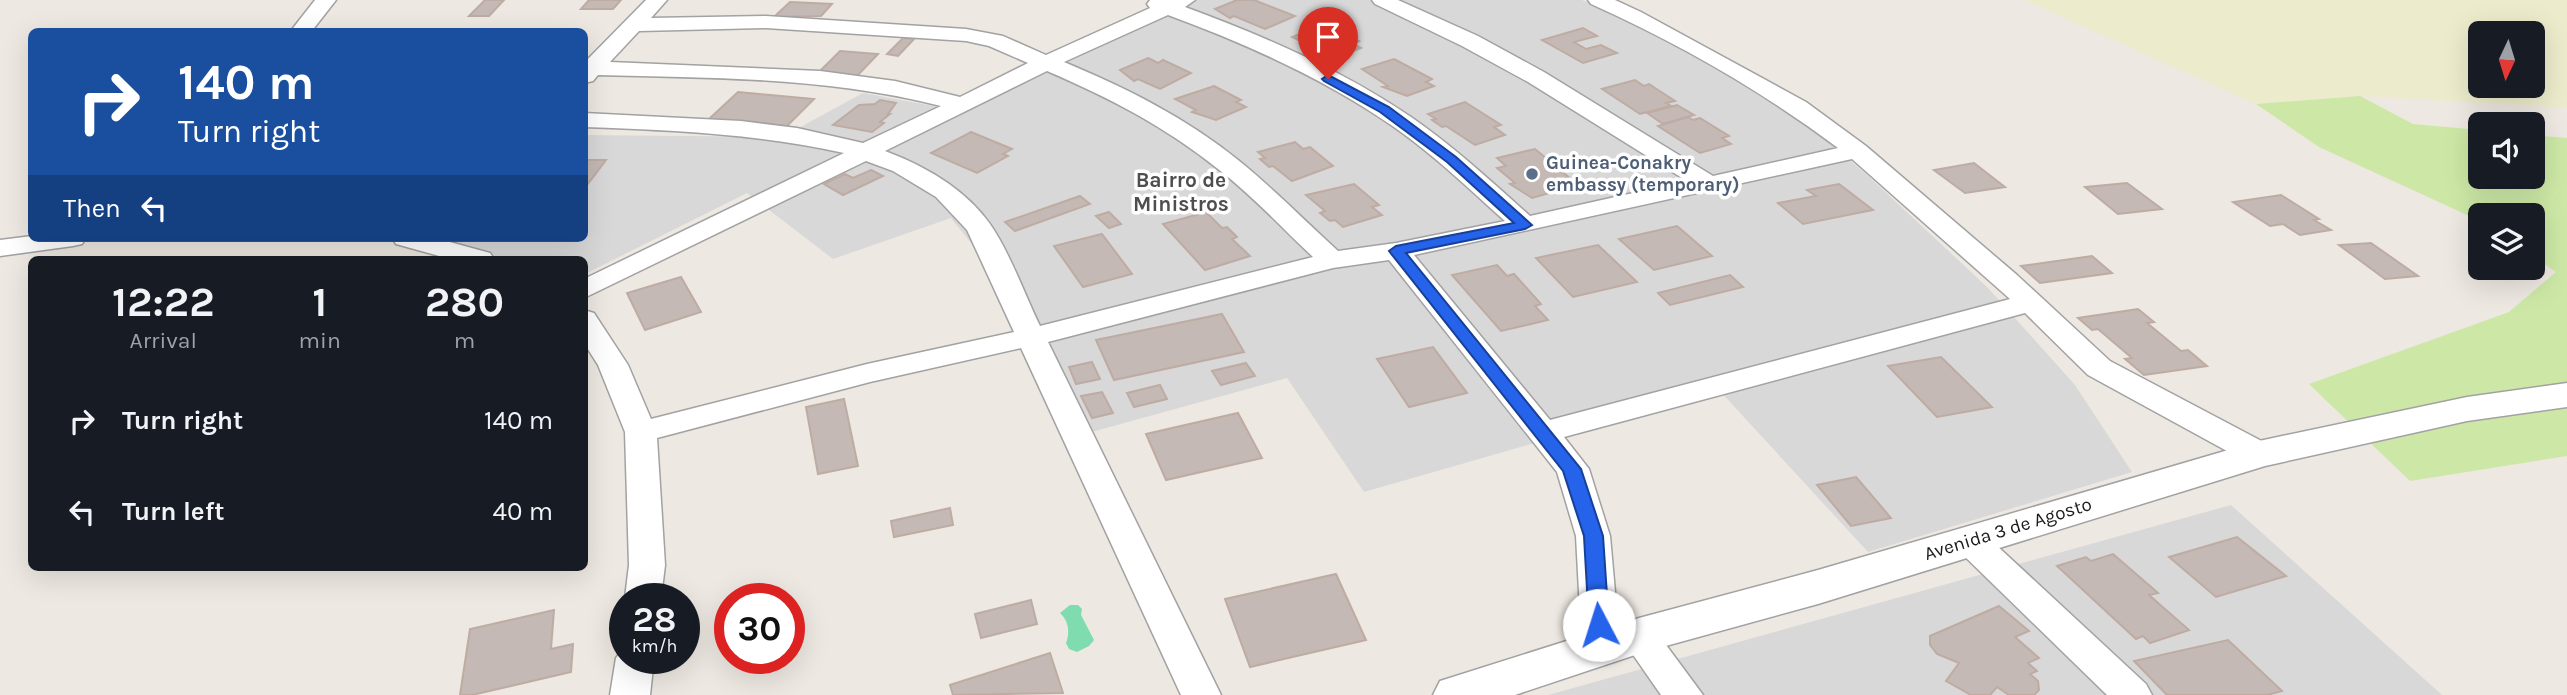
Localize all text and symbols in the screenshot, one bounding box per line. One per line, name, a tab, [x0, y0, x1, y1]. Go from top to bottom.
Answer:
pin	[1298, 7, 1358, 79]
icon: arrive	[1309, 18, 1347, 56]
north arrow	[2468, 21, 2544, 98]
map controls	[2468, 21, 2545, 280]
text: 140 m	[178, 54, 315, 111]
icon: right	[63, 56, 154, 147]
button: sound	[2468, 112, 2545, 189]
text: Turn right	[178, 113, 320, 150]
place label: Guinea-Conakry embassy (temporary)	[1546, 152, 1740, 196]
marker: Guinea-Conakry embassy (temporary)	[1524, 166, 1540, 182]
district label: Bairro de Ministros	[1133, 168, 1229, 216]
icon: left	[135, 189, 173, 227]
text: Then	[63, 193, 121, 224]
button: layers	[2468, 203, 2545, 280]
text: 12:22	[112, 277, 215, 327]
text: 1	[312, 277, 327, 327]
text: 280	[425, 277, 504, 327]
text: Arrival	[130, 327, 197, 354]
text: min	[299, 327, 341, 354]
text: m	[454, 327, 475, 354]
icon: right	[63, 402, 101, 440]
text: Turn right	[122, 405, 243, 436]
text: 140 m	[484, 405, 553, 436]
icon: left	[63, 493, 101, 531]
street label: Avenida 3 de Agosto	[1922, 493, 2094, 565]
text: Turn left	[122, 496, 224, 527]
text: 40 m	[493, 496, 553, 527]
speed limit sign: 30	[714, 583, 805, 674]
position arrow	[1562, 588, 1636, 662]
text: 28	[633, 599, 676, 640]
text: km/h	[632, 635, 677, 657]

